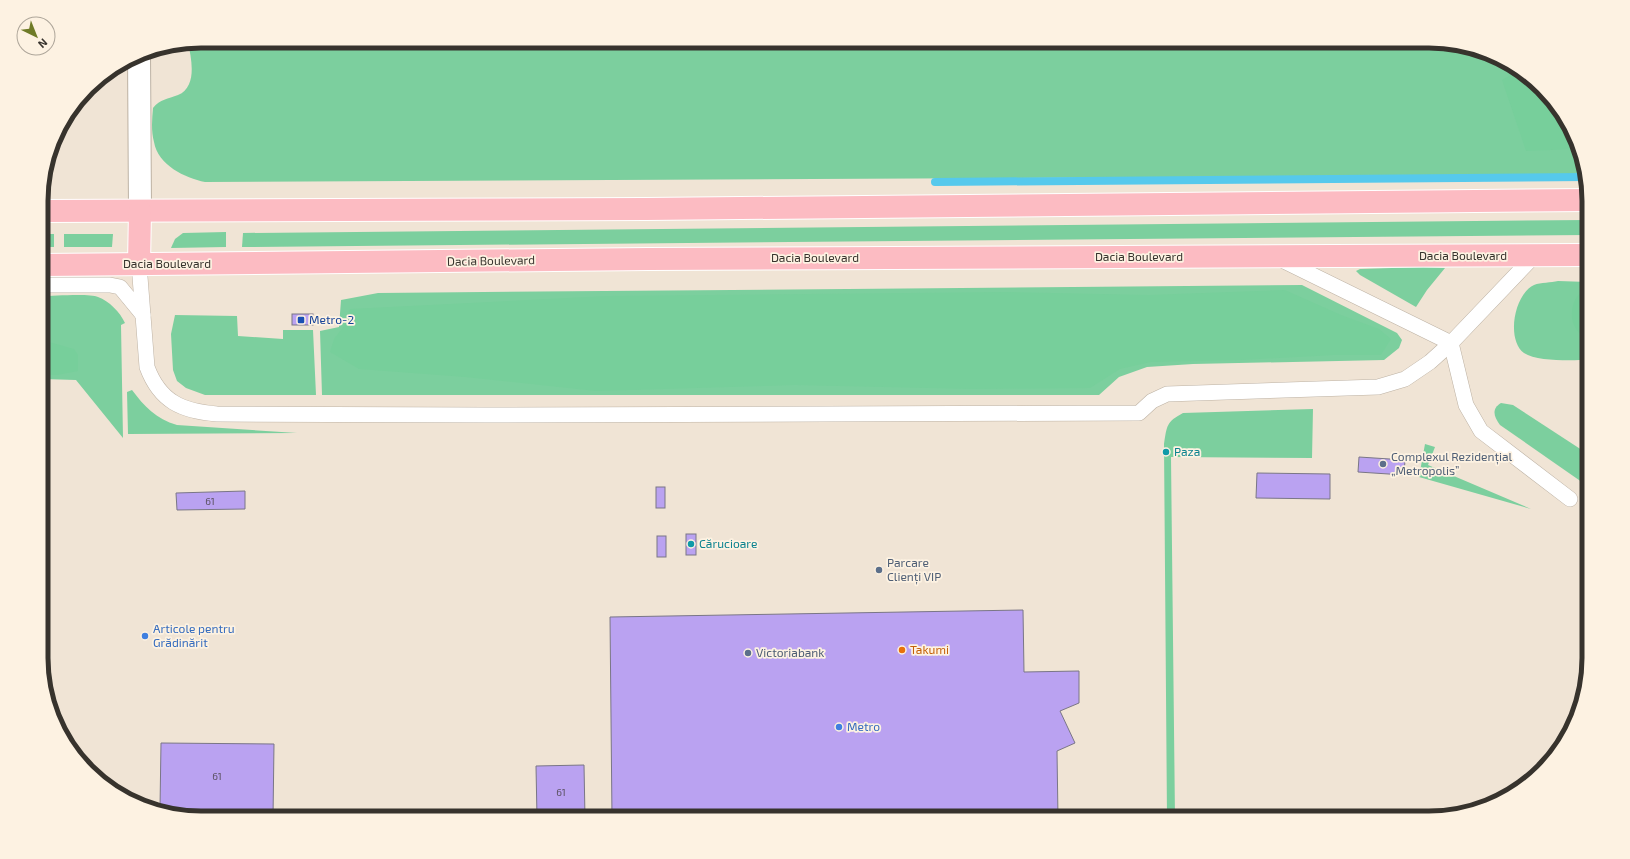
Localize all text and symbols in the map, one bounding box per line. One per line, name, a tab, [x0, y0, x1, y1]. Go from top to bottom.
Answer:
north arrow	[16, 16, 56, 56]
text: N	[36, 36, 51, 51]
street label: Dacia Boulevard	[1419, 248, 1507, 262]
street label: Dacia Boulevard	[1095, 249, 1183, 263]
street label: Dacia Boulevard	[771, 250, 859, 264]
street label: Dacia Boulevard	[447, 252, 535, 268]
street label: Dacia Boulevard	[123, 256, 211, 270]
place label: Metro-2	[309, 312, 354, 326]
marker: Metro-2	[296, 315, 306, 325]
place label: Paza	[1174, 444, 1200, 458]
marker: Paza	[1161, 447, 1171, 457]
place label: Complexul Rezidențial „Metropolis”	[1391, 449, 1513, 477]
marker: Complexul Rezidențial „Metropolis”	[1378, 459, 1388, 469]
house number: 61	[205, 495, 215, 507]
place label: Cărucioare	[699, 536, 757, 550]
marker: Cărucioare	[686, 539, 696, 549]
place label: Parcare Clienți VIP	[887, 555, 941, 585]
marker: Parcare Clienți VIP	[874, 565, 884, 575]
place label: Articole pentru Grădinărit	[153, 621, 235, 649]
marker: Articole pentru Grădinărit	[140, 631, 150, 641]
place label: Takumi	[910, 642, 949, 656]
place label: Victoriabank	[756, 645, 824, 659]
marker: Takumi	[897, 645, 907, 655]
marker: Victoriabank	[743, 648, 753, 658]
place label: Metro	[847, 719, 880, 733]
marker: Metro	[834, 722, 844, 732]
house number: 61	[212, 770, 222, 782]
house number: 61	[556, 786, 566, 798]

